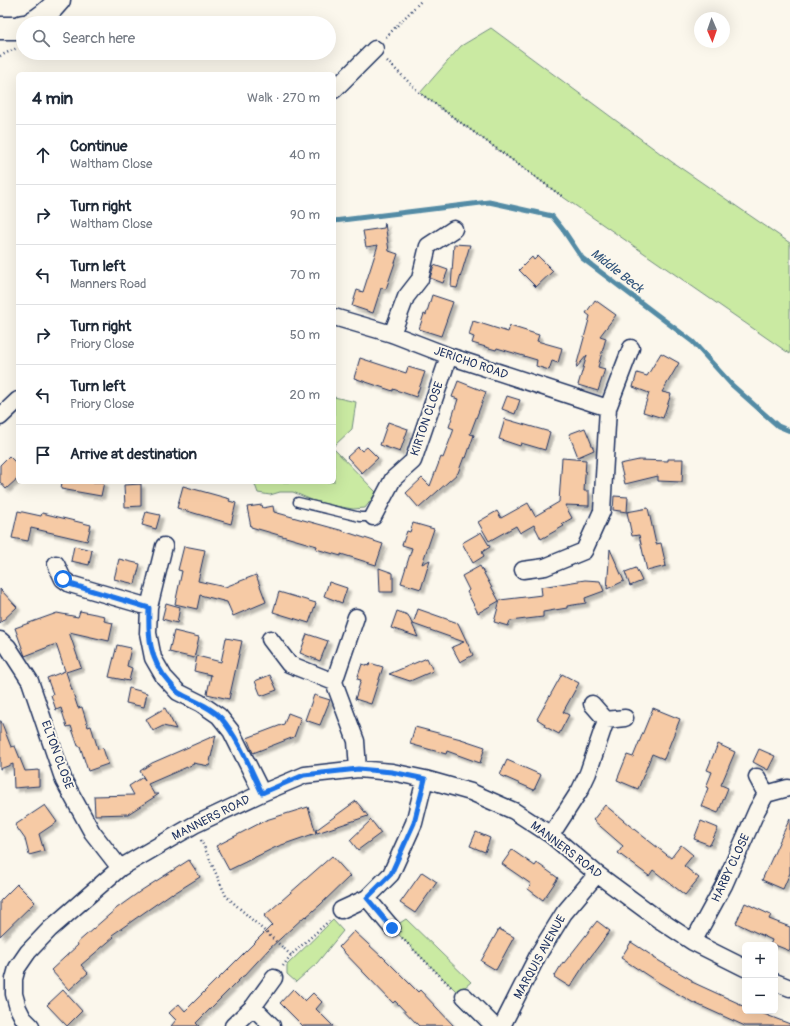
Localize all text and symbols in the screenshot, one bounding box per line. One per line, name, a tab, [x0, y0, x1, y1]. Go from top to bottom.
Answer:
north arrow	[694, 12, 730, 48]
search box	[16, 16, 336, 60]
icon: search	[30, 27, 52, 49]
text: Search here	[62, 29, 135, 48]
text: 4 min	[32, 88, 73, 109]
text: Walk · 270 m	[247, 90, 320, 106]
text: Continue	[70, 137, 128, 156]
icon: ahead	[32, 144, 54, 166]
text: 40 m	[289, 147, 320, 163]
text: Waltham Close	[70, 156, 152, 172]
text: Turn right	[70, 197, 131, 216]
icon: right	[32, 204, 54, 226]
text: 90 m	[290, 207, 320, 223]
text: Waltham Close	[70, 216, 152, 232]
water label: Middle Beck	[587, 245, 648, 298]
text: Turn left	[70, 257, 126, 276]
icon: left	[32, 264, 54, 286]
text: 70 m	[290, 267, 320, 283]
text: Manners Road	[70, 276, 146, 292]
text: Turn right	[70, 317, 131, 336]
icon: right	[32, 324, 54, 346]
text: 50 m	[290, 327, 320, 343]
text: Priory Close	[70, 336, 134, 352]
street label: JERICHO ROAD	[432, 343, 510, 383]
text: Turn left	[70, 377, 126, 396]
street label: KIRTON CLOSE	[407, 380, 447, 458]
icon: left	[32, 384, 54, 406]
text: 20 m	[289, 387, 320, 403]
text: Priory Close	[70, 396, 134, 412]
icon: arrive	[32, 444, 54, 466]
text: Arrive at destination	[70, 445, 197, 464]
route start	[54, 570, 72, 588]
street label: ELTON CLOSE	[38, 719, 76, 791]
street label: MANNERS ROAD	[170, 792, 253, 844]
street label: MANNERS ROAD	[527, 818, 605, 882]
street label: HARBY CLOSE	[709, 831, 753, 905]
street label: MARQUIS AVENUE	[511, 912, 569, 1002]
route end	[383, 919, 401, 937]
map controls	[742, 942, 778, 1014]
button: +	[742, 942, 778, 978]
button: −	[742, 978, 778, 1014]

